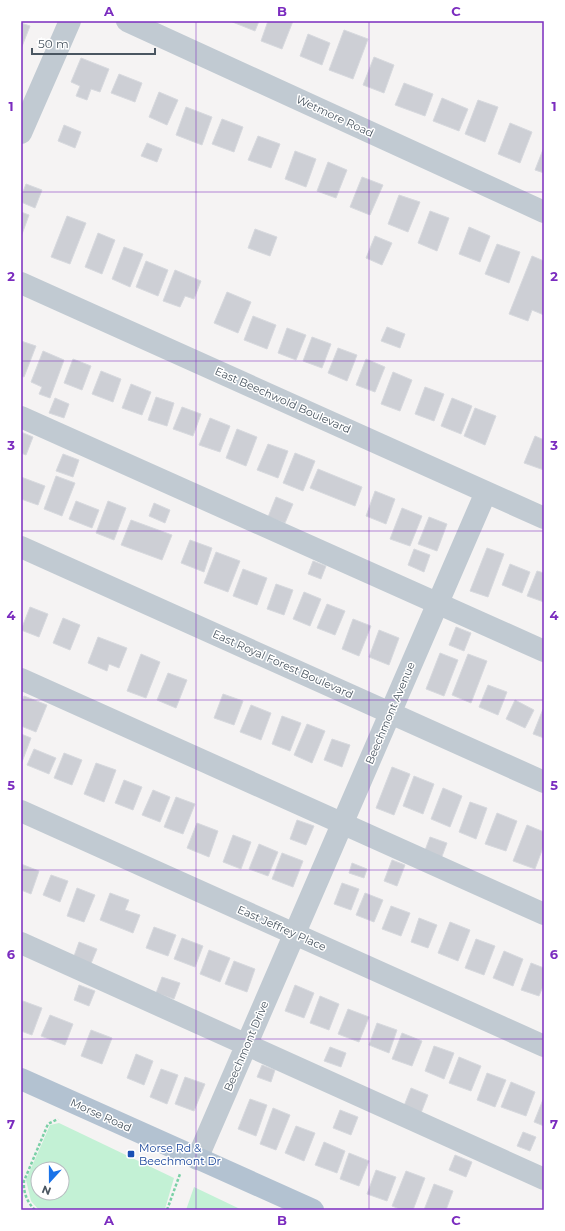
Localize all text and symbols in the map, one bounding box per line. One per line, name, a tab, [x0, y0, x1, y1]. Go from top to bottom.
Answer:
text: A	[103, 3, 115, 19]
text: B	[277, 3, 287, 19]
text: C	[451, 3, 461, 19]
scale bar	[32, 30, 155, 56]
text: 50 m	[38, 36, 69, 51]
street label: Wetmore Road	[294, 92, 376, 140]
text: 1	[8, 98, 14, 114]
text: 1	[551, 98, 557, 114]
text: 2	[7, 268, 15, 284]
text: 2	[550, 268, 558, 284]
street label: East Beechwold Boulevard	[213, 364, 353, 436]
text: 3	[6, 437, 15, 453]
text: 3	[549, 437, 558, 453]
text: 4	[7, 607, 16, 623]
text: 4	[550, 607, 559, 623]
street label: East Royal Forest Boulevard	[210, 627, 356, 701]
street label: Beechmont Avenue	[362, 659, 418, 766]
text: 5	[7, 777, 15, 793]
text: 5	[550, 777, 558, 793]
street label: East Jeffrey Place	[235, 902, 329, 954]
text: 6	[7, 946, 16, 962]
text: 6	[550, 946, 559, 962]
street label: Beechmont Drive	[221, 998, 272, 1094]
street label: Morse Road	[68, 1095, 134, 1135]
text: 7	[7, 1116, 15, 1132]
text: 7	[550, 1116, 558, 1132]
place label: Morse Rd & Beechmont Dr	[139, 1141, 221, 1168]
marker: Morse Rd & Beechmont Dr	[126, 1149, 136, 1159]
north arrow	[30, 1161, 70, 1201]
text: N	[40, 1182, 53, 1198]
text: A	[103, 1212, 115, 1228]
text: B	[277, 1212, 287, 1228]
text: C	[451, 1212, 461, 1228]

